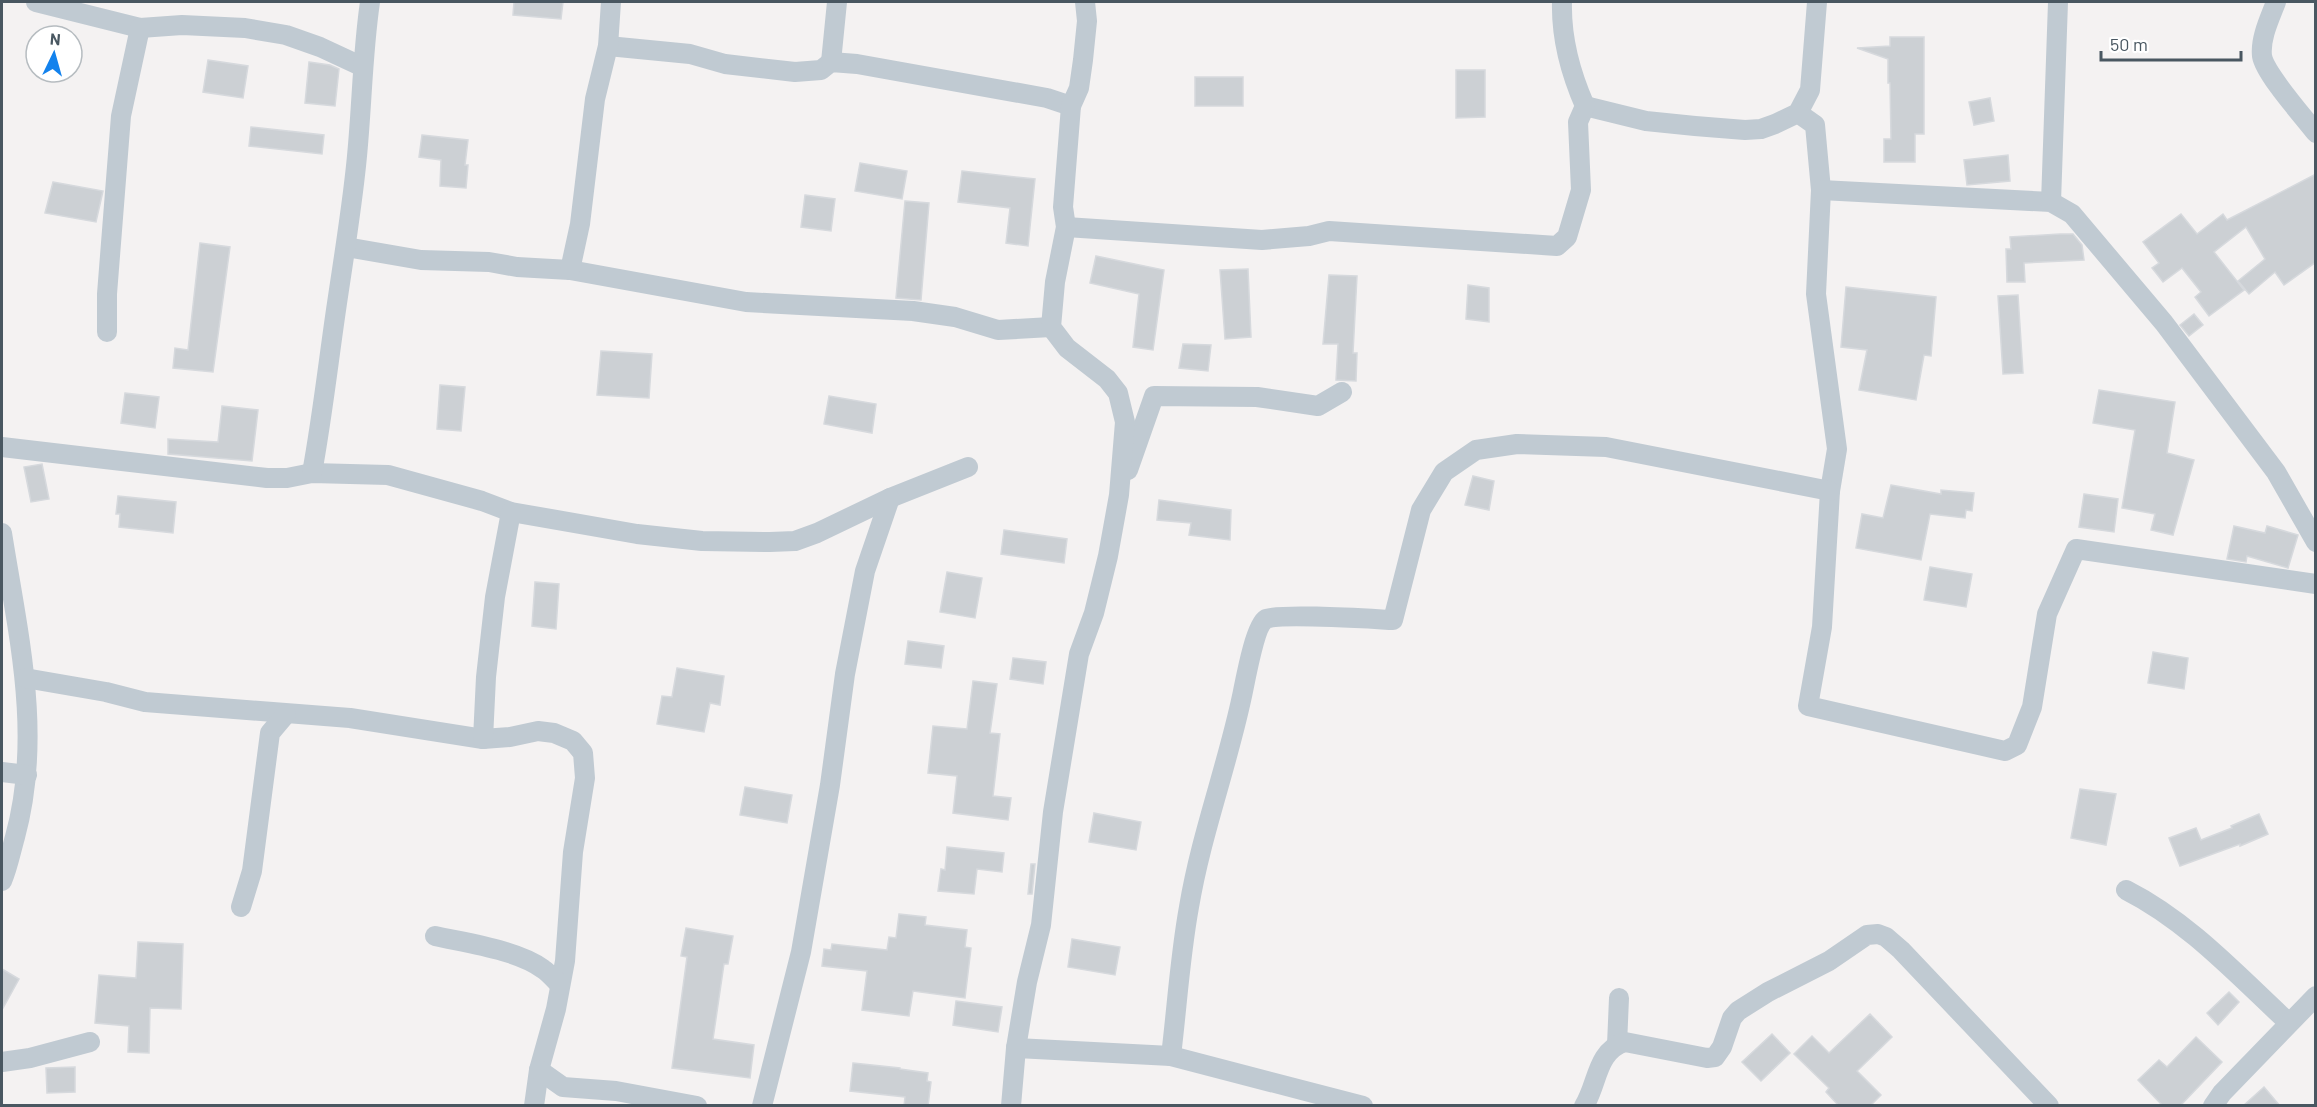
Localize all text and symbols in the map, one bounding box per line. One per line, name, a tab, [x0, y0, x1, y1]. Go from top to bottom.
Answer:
north arrow	[24, 24, 84, 84]
scale bar	[2101, 24, 2240, 62]
text: N	[49, 29, 61, 48]
text: 50 m	[2110, 33, 2148, 55]

